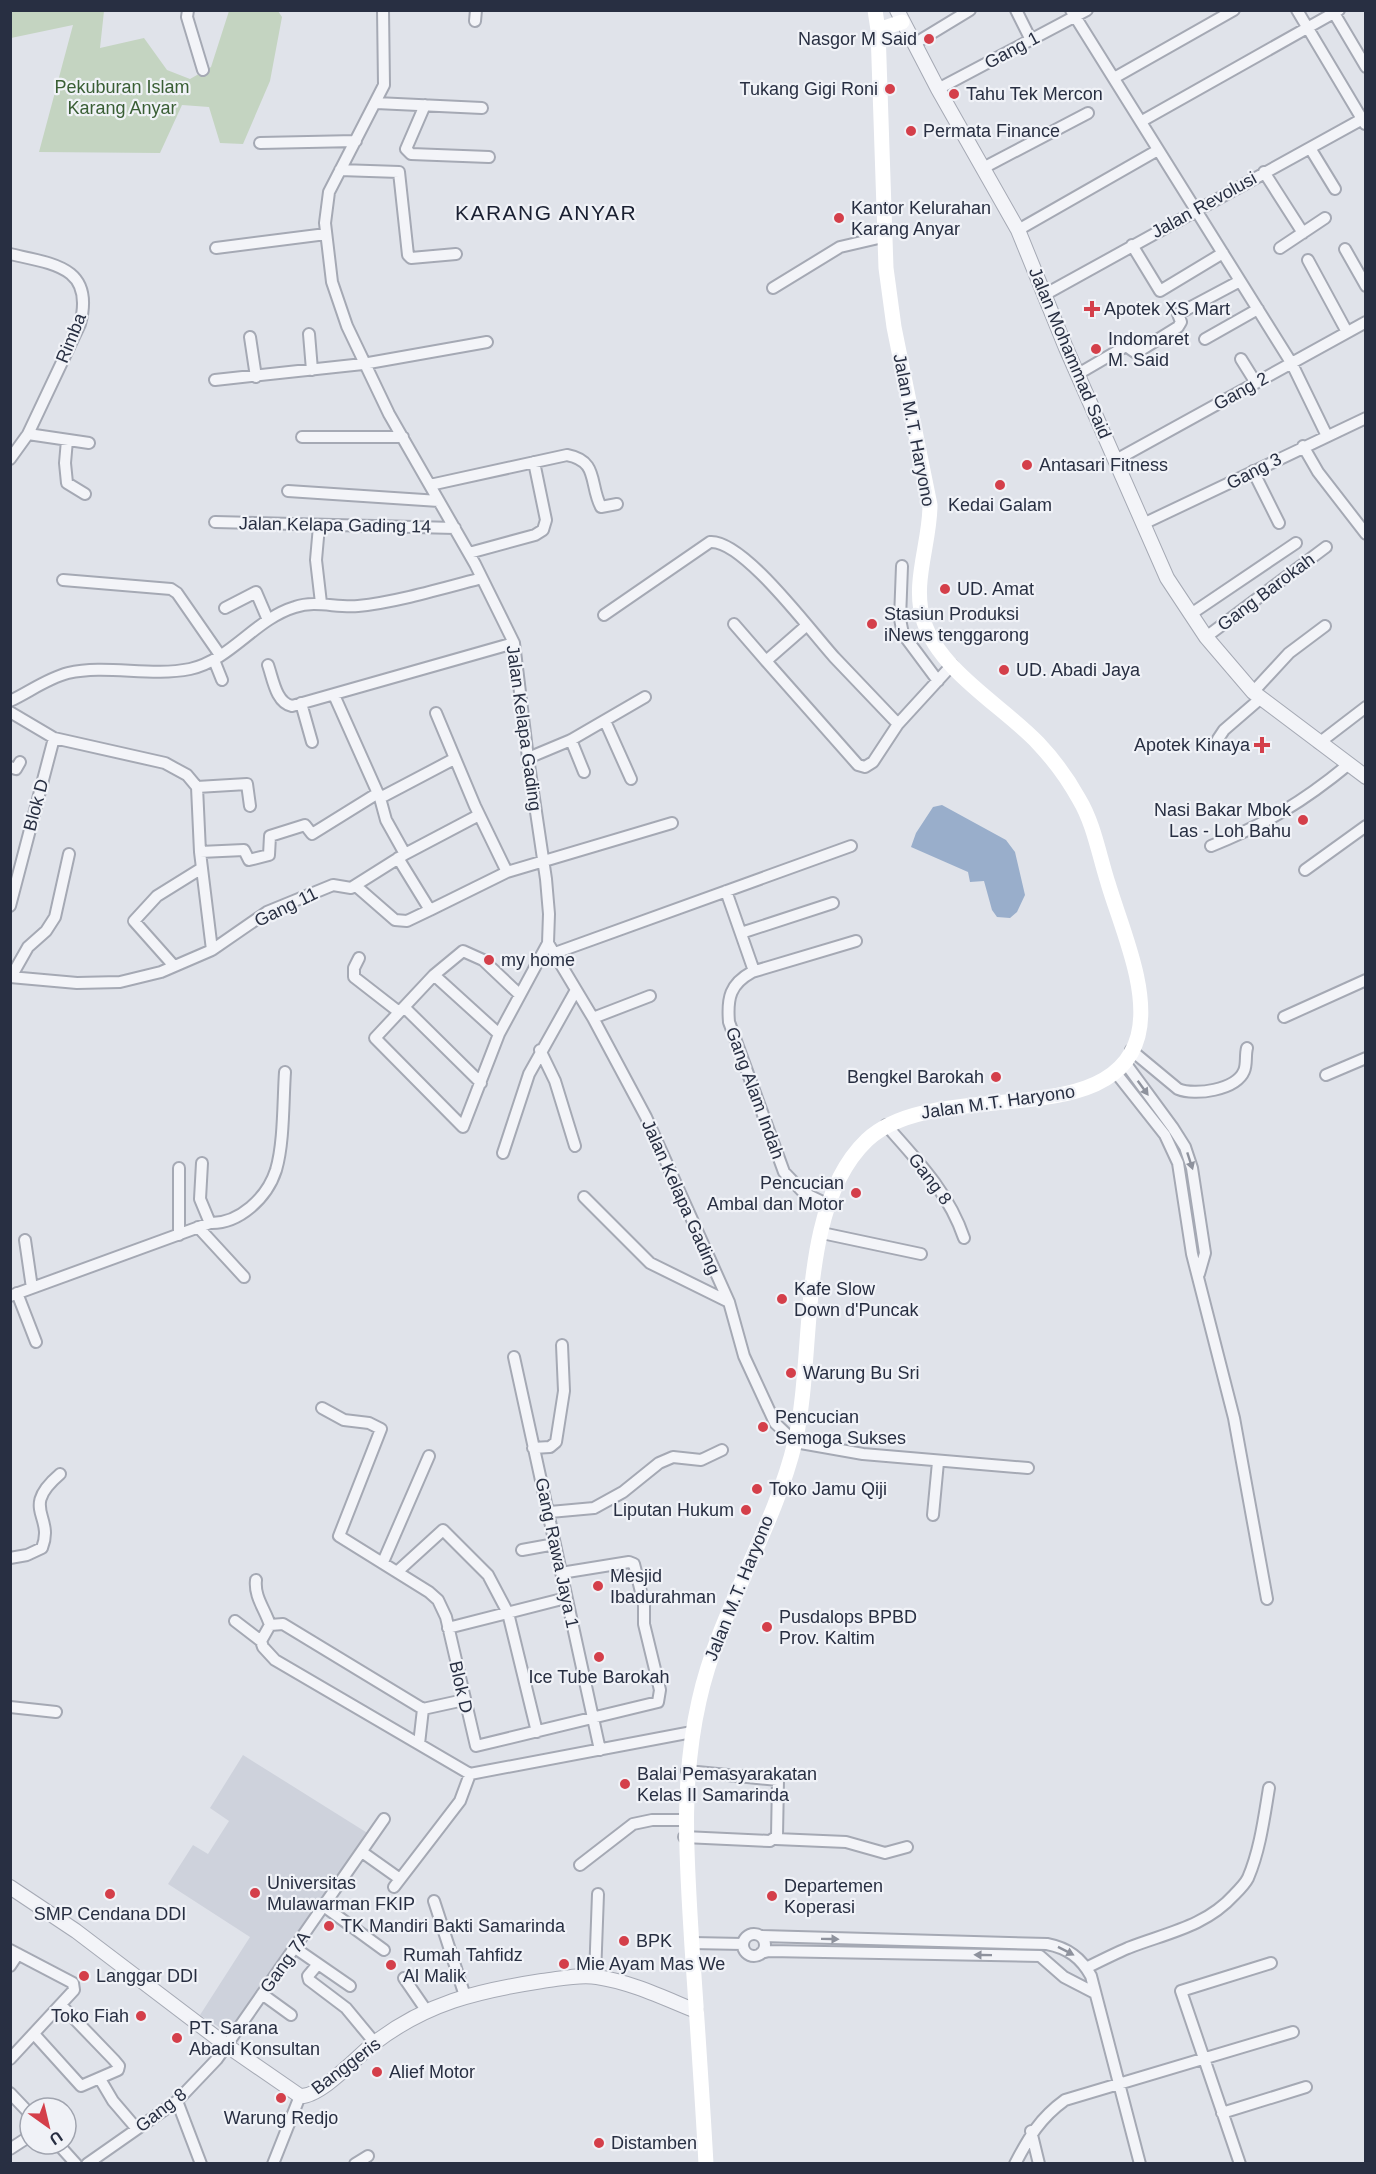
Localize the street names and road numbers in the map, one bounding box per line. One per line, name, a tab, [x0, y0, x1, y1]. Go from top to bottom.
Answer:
street label: Gang 1	[981, 27, 1043, 73]
street label: Jalan Revolusi	[1148, 168, 1260, 242]
street label: Jalan Mohammad Said	[1025, 264, 1115, 442]
street label: Rimba	[52, 309, 90, 366]
street label: Jalan M.T. Haryono	[889, 352, 939, 508]
street label: Gang 2	[1210, 368, 1272, 414]
street label: Gang 3	[1223, 449, 1285, 493]
street label: Jalan Kelapa Gading 14	[239, 513, 431, 537]
street label: Gang Barokah	[1214, 549, 1318, 635]
street label: Jalan Kelapa Gading	[502, 644, 546, 812]
street label: Blok D	[19, 777, 53, 833]
street label: Gang 11	[251, 883, 321, 931]
street label: Gang Alam Indah	[722, 1024, 788, 1162]
street label: Jalan M.T. Haryono	[920, 1081, 1076, 1123]
street label: Jalan Kelapa Gading	[638, 1117, 724, 1277]
street label: Gang 8	[904, 1149, 956, 1209]
street label: Gang Rawa Jaya 1	[531, 1476, 583, 1630]
street label: Jalan M.T. Haryono	[701, 1512, 777, 1664]
street label: Blok D	[445, 1659, 477, 1715]
street label: Gang 7A	[256, 1927, 314, 1997]
street label: Banggeris	[308, 2034, 384, 2098]
street label: Gang 8	[132, 2084, 190, 2136]

